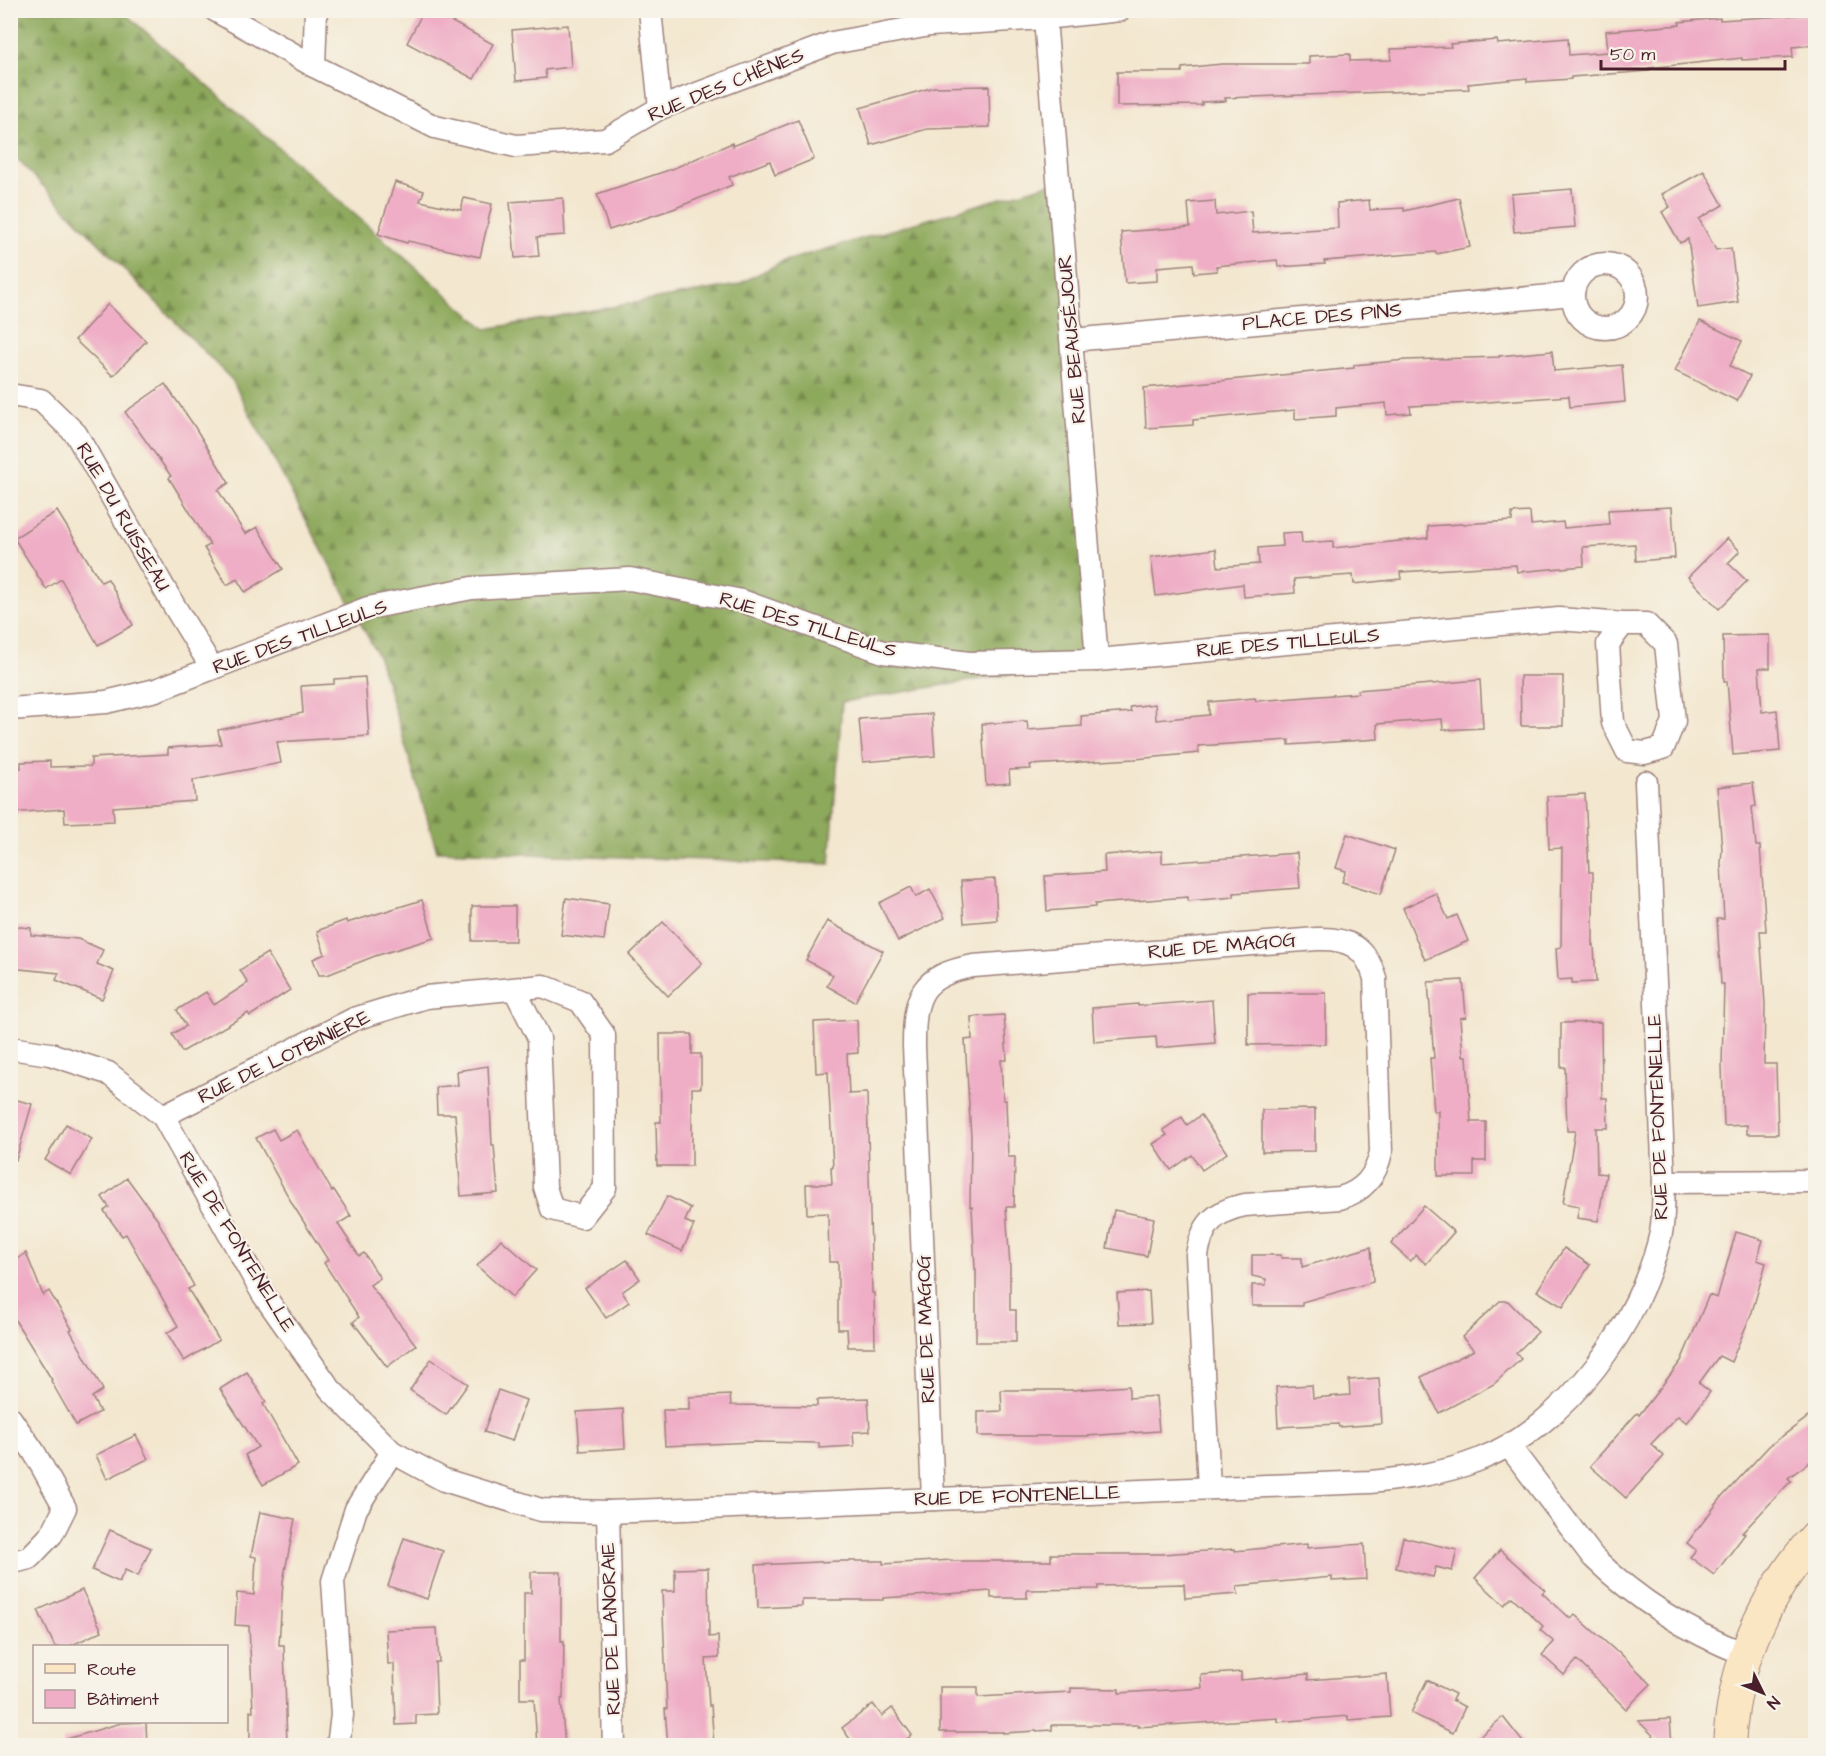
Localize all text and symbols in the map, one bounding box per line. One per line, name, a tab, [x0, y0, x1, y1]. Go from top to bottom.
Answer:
scale bar	[1601, 33, 1786, 71]
street label: RUE DES CHÊNES	[644, 41, 808, 129]
text: 50 m	[1610, 42, 1655, 67]
street label: RUE BEAUSÉJOUR	[1051, 253, 1093, 425]
street label: PLACE DES PINS	[1241, 296, 1403, 338]
street label: RUE DU RUISSEAU	[69, 437, 177, 597]
street label: RUE DES TILLEULS	[716, 585, 900, 665]
street label: RUE DES TILLEULS	[209, 592, 391, 682]
street label: RUE DES TILLEULS	[1195, 621, 1381, 665]
street label: RUE DE MAGOG	[1147, 926, 1297, 966]
street label: RUE DE LOTBINIÈRE	[193, 1003, 375, 1111]
street label: RUE DE FONTENELLE	[1640, 1013, 1676, 1220]
street label: RUE DE FONTENELLE	[172, 1146, 302, 1338]
street label: RUE DE MAGOG	[909, 1254, 943, 1404]
street label: RUE DE FONTENELLE	[914, 1478, 1121, 1514]
street label: RUE DE LANORAIE	[594, 1542, 628, 1716]
legend	[33, 1645, 228, 1723]
text: Route	[87, 1657, 136, 1682]
north arrow	[1733, 1663, 1793, 1723]
text: Bâtiment	[87, 1687, 160, 1712]
text: N	[1762, 1691, 1785, 1714]

